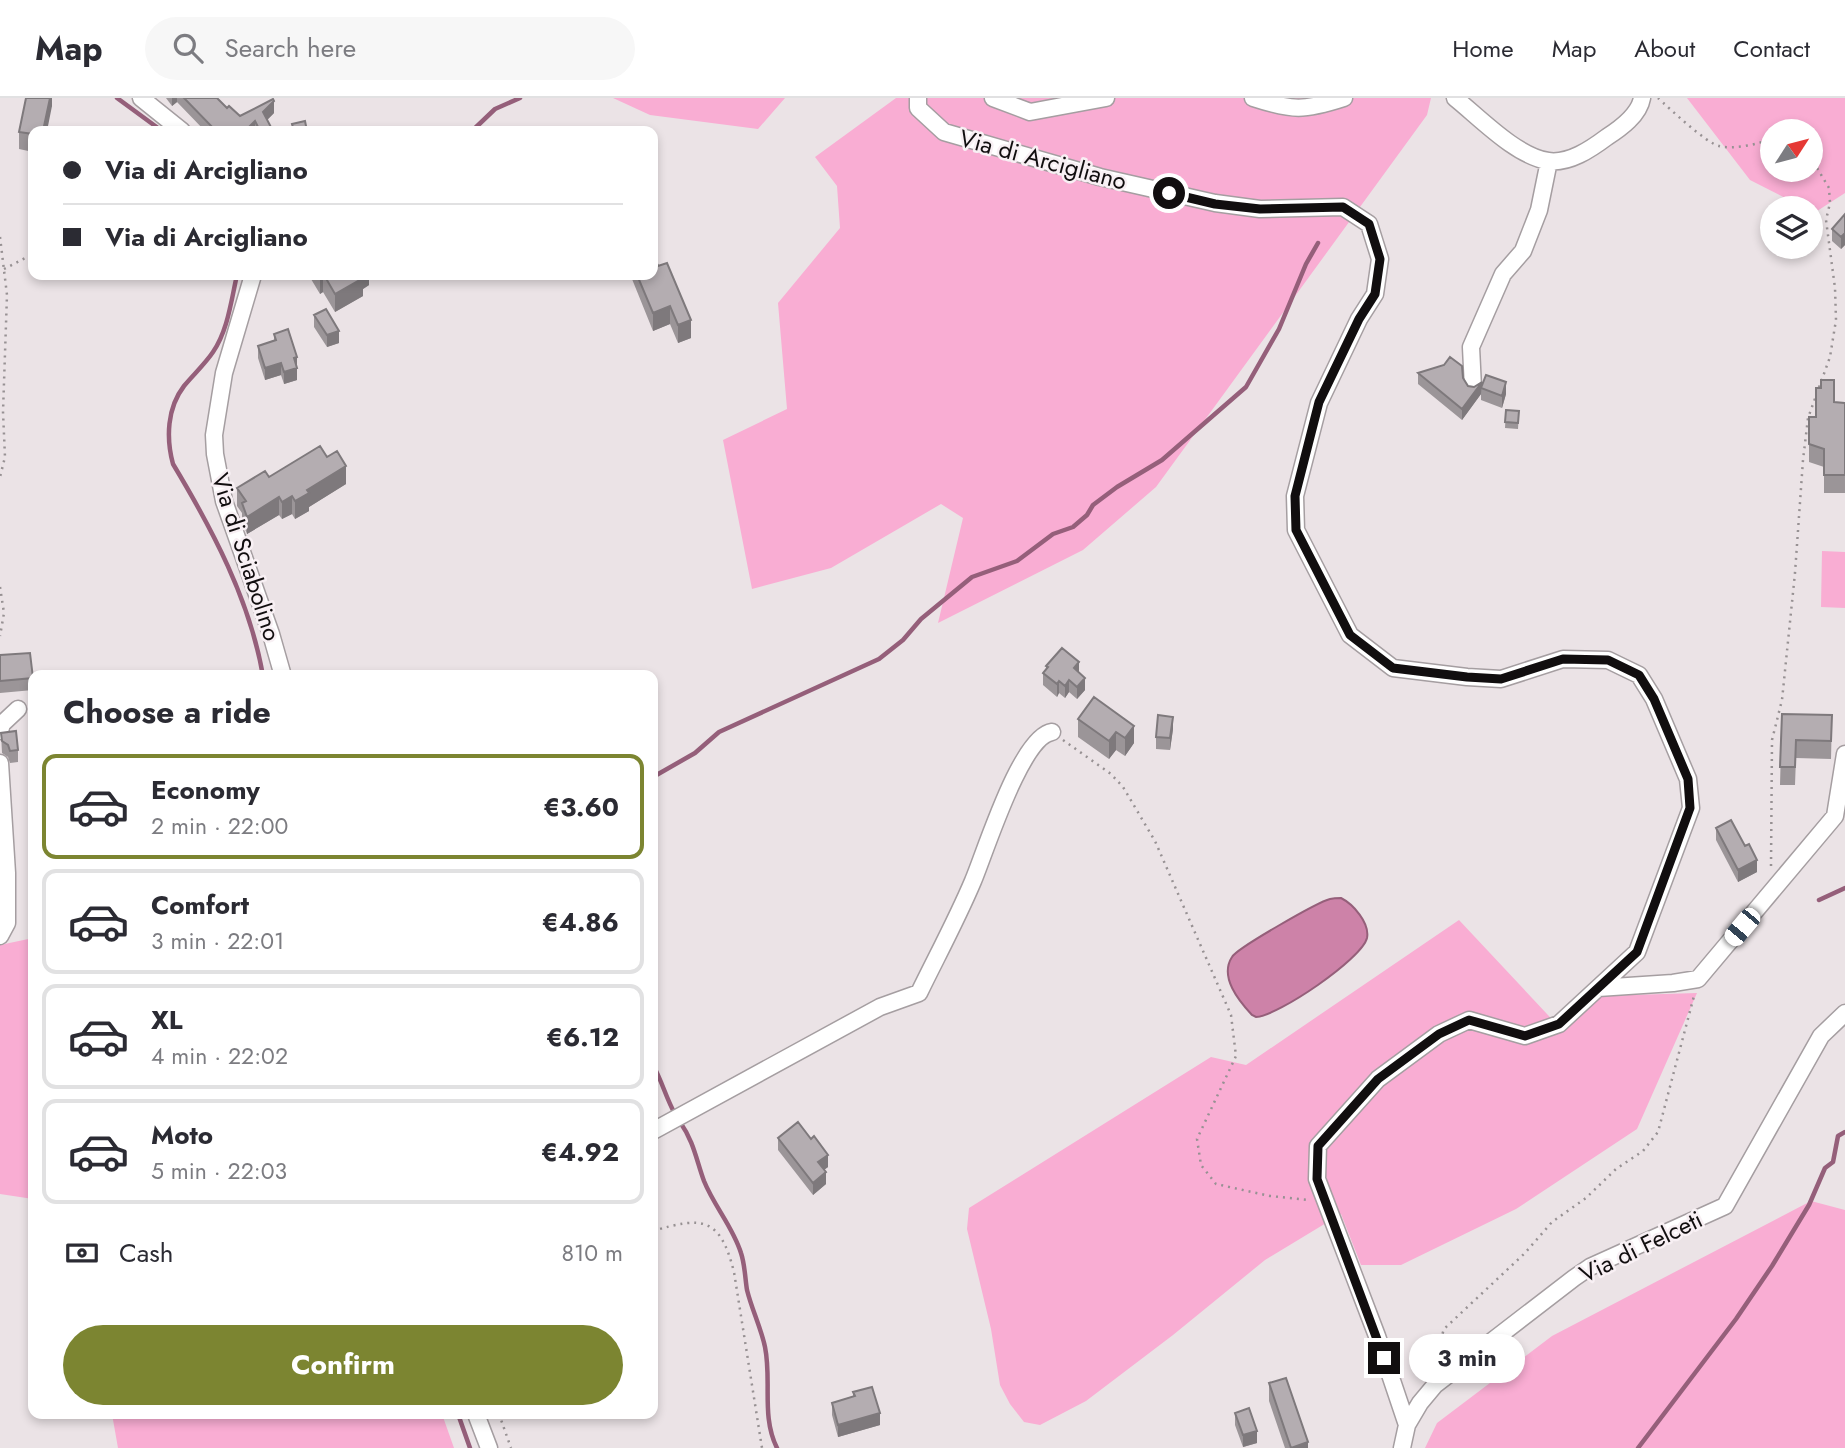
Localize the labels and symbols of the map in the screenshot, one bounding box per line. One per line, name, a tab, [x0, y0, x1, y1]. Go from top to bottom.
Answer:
north arrow	[1760, 119, 1824, 182]
street label: Via di Arcigliano	[956, 120, 1131, 199]
route start	[1153, 177, 1185, 209]
street label: Via di Sciabolino	[203, 468, 290, 645]
car	[1721, 904, 1764, 950]
street label: Via di Felceti	[1573, 1202, 1708, 1291]
callout: 3 min	[1408, 1334, 1524, 1382]
route end	[1368, 1342, 1400, 1374]

